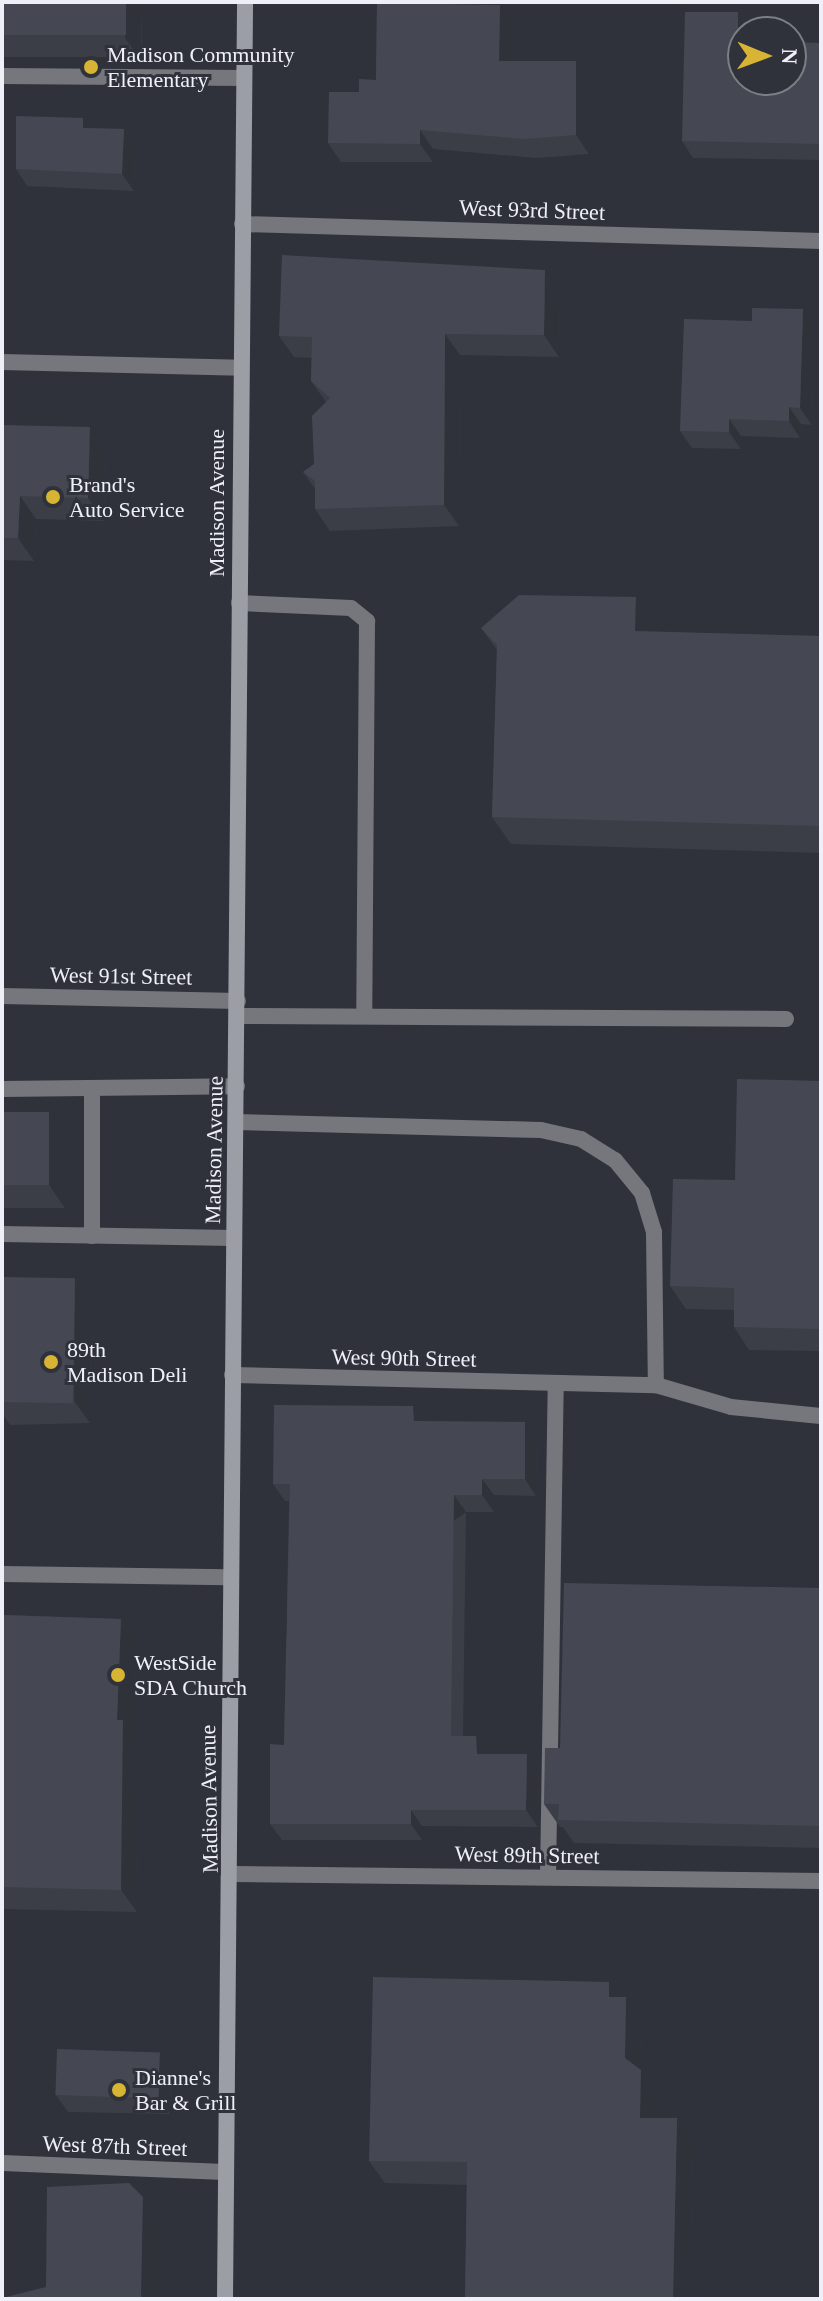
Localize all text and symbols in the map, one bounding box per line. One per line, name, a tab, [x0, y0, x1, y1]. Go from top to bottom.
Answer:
north arrow	[727, 16, 807, 96]
place label: Madison Community Elementary	[107, 41, 295, 92]
text: N	[777, 48, 802, 65]
marker: Madison Community Elementary	[82, 58, 100, 76]
street label: West 93rd Street	[459, 194, 605, 226]
street label: Madison Avenue	[204, 428, 230, 578]
place label: Brand's Auto Service	[69, 471, 184, 522]
marker: Brand's Auto Service	[44, 488, 62, 506]
street label: West 91st Street	[50, 962, 192, 990]
street label: Madison Avenue	[199, 1075, 229, 1225]
place label: 89th Madison Deli	[67, 1336, 187, 1388]
street label: West 90th Street	[331, 1344, 477, 1372]
marker: 89th Madison Deli	[42, 1353, 60, 1371]
place label: WestSide SDA Church	[134, 1649, 248, 1700]
marker: WestSide SDA Church	[109, 1666, 127, 1684]
street label: Madison Avenue	[194, 1724, 224, 1874]
street label: West 89th Street	[454, 1841, 600, 1869]
place label: Dianne's Bar & Grill	[135, 2064, 236, 2116]
marker: Dianne's Bar & Grill	[110, 2081, 128, 2099]
street label: West 87th Street	[42, 2130, 188, 2162]

